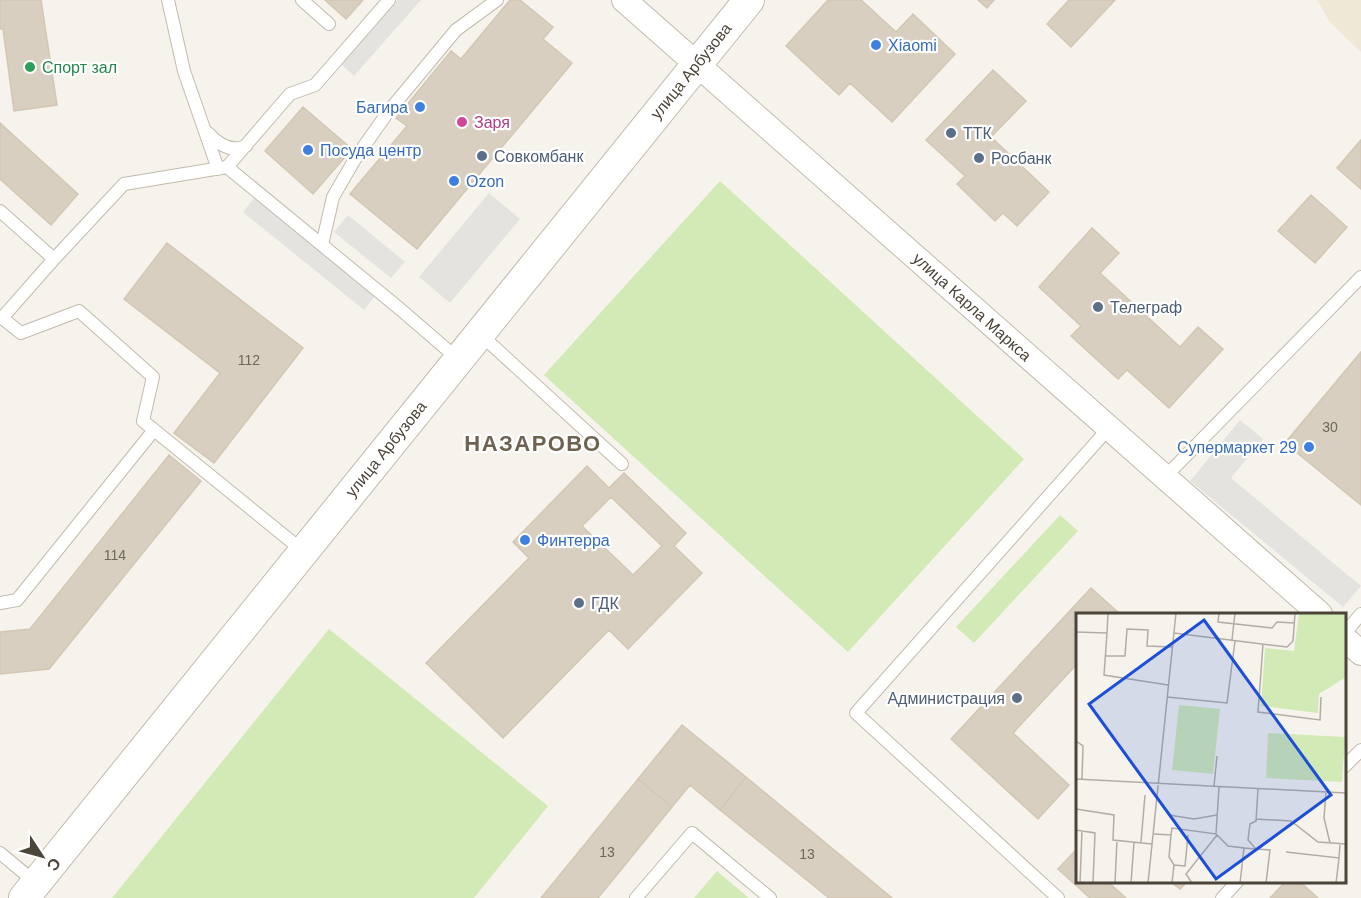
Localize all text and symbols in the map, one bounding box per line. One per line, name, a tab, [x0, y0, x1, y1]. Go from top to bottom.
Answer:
street label: улица Арбузова	[647, 20, 735, 122]
place label: Xiaomi	[888, 37, 937, 54]
marker: Xiaomi	[869, 38, 883, 52]
place label: Спорт зал	[42, 59, 117, 76]
marker: Спорт зал	[23, 60, 37, 74]
place label: Багира	[356, 99, 408, 116]
marker: Багира	[413, 100, 427, 114]
place label: Заря	[474, 114, 510, 131]
marker: Заря	[455, 115, 469, 129]
place label: ТТК	[963, 125, 993, 142]
marker: ТТК	[944, 126, 958, 140]
place label: Посуда центр	[320, 142, 422, 159]
marker: Посуда центр	[301, 143, 315, 157]
place label: Совкомбанк	[494, 148, 584, 165]
marker: Совкомбанк	[475, 149, 489, 163]
place label: Росбанк	[991, 150, 1052, 167]
marker: Росбанк	[972, 151, 986, 165]
place label: Ozon	[466, 173, 504, 190]
marker: Ozon	[447, 174, 461, 188]
street label: улица Карла Маркса	[909, 249, 1035, 365]
place label: Телеграф	[1110, 299, 1182, 316]
marker: Телеграф	[1091, 300, 1105, 314]
house number: 112	[238, 352, 260, 368]
street label: улица Арбузова	[342, 398, 430, 500]
house number: 30	[1322, 419, 1338, 435]
district label: НАЗАРОВО	[464, 431, 602, 456]
place label: Супермаркет 29	[1177, 439, 1297, 456]
marker: Супермаркет 29	[1302, 440, 1316, 454]
place label: Финтерра	[537, 532, 610, 549]
marker: Финтерра	[518, 533, 532, 547]
house number: 114	[104, 547, 126, 563]
place label: ГДК	[591, 595, 619, 612]
marker: ГДК	[572, 596, 586, 610]
inset map	[1076, 613, 1346, 883]
place label: Администрация	[887, 690, 1005, 707]
marker: Администрация	[1010, 691, 1024, 705]
north arrow	[12, 826, 72, 886]
house number: 13	[599, 844, 615, 860]
house number: 13	[799, 846, 815, 862]
text: С	[43, 855, 64, 875]

